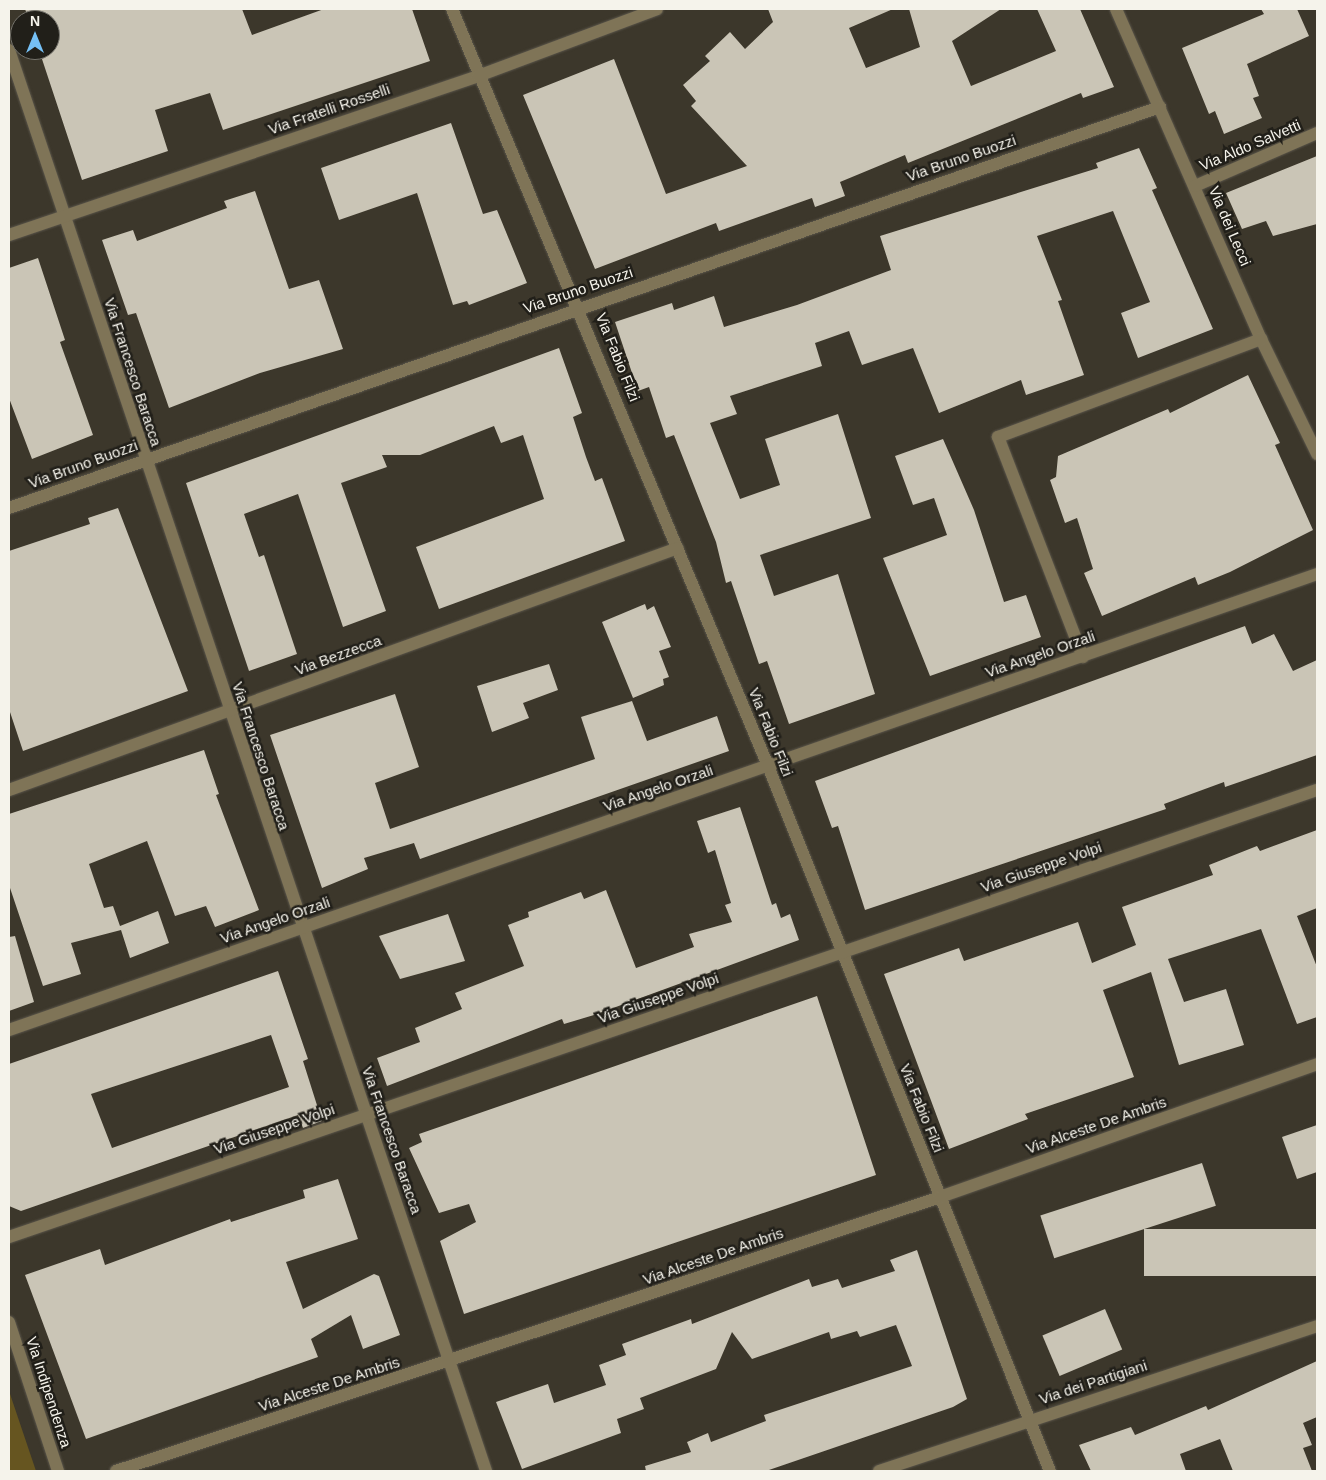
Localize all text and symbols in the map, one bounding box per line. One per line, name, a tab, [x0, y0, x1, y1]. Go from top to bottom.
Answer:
north arrow	[10, 10, 60, 60]
text: N	[30, 13, 40, 29]
street label: Via Fratelli Rosselli	[266, 80, 392, 138]
street label: Via Aldo Salvetti	[1196, 115, 1304, 175]
street label: Via Bruno Buozzi	[904, 131, 1018, 185]
street label: Via dei Lecci	[1205, 183, 1255, 269]
street label: Via Bruno Buozzi	[521, 263, 635, 317]
street label: Via Francesco Baracca	[101, 296, 165, 448]
street label: Via Fabio Filzi	[592, 310, 644, 404]
street label: Via Bruno Buozzi	[26, 436, 140, 492]
street label: Via Angelo Orzali	[982, 627, 1098, 681]
street label: Via Bezzecca	[292, 631, 384, 679]
street label: Via Francesco Baracca	[229, 680, 293, 832]
street label: Via Fabio Filzi	[745, 685, 797, 779]
street label: Via Angelo Orzali	[600, 761, 716, 815]
street label: Via Giuseppe Volpi	[978, 838, 1104, 896]
street label: Via Angelo Orzali	[217, 893, 333, 947]
street label: Via Giuseppe Volpi	[595, 969, 721, 1027]
street label: Via Fabio Filzi	[896, 1061, 948, 1155]
street label: Via Francesco Baracca	[358, 1064, 426, 1216]
street label: Via Alceste De Ambris	[1023, 1092, 1169, 1158]
street label: Via Giuseppe Volpi	[211, 1100, 337, 1158]
street label: Via Alceste De Ambris	[640, 1223, 786, 1289]
street label: Via Indipendenza	[23, 1334, 75, 1450]
street label: Via Alceste De Ambris	[255, 1352, 403, 1416]
street label: Via dei Partigiani	[1037, 1356, 1149, 1408]

